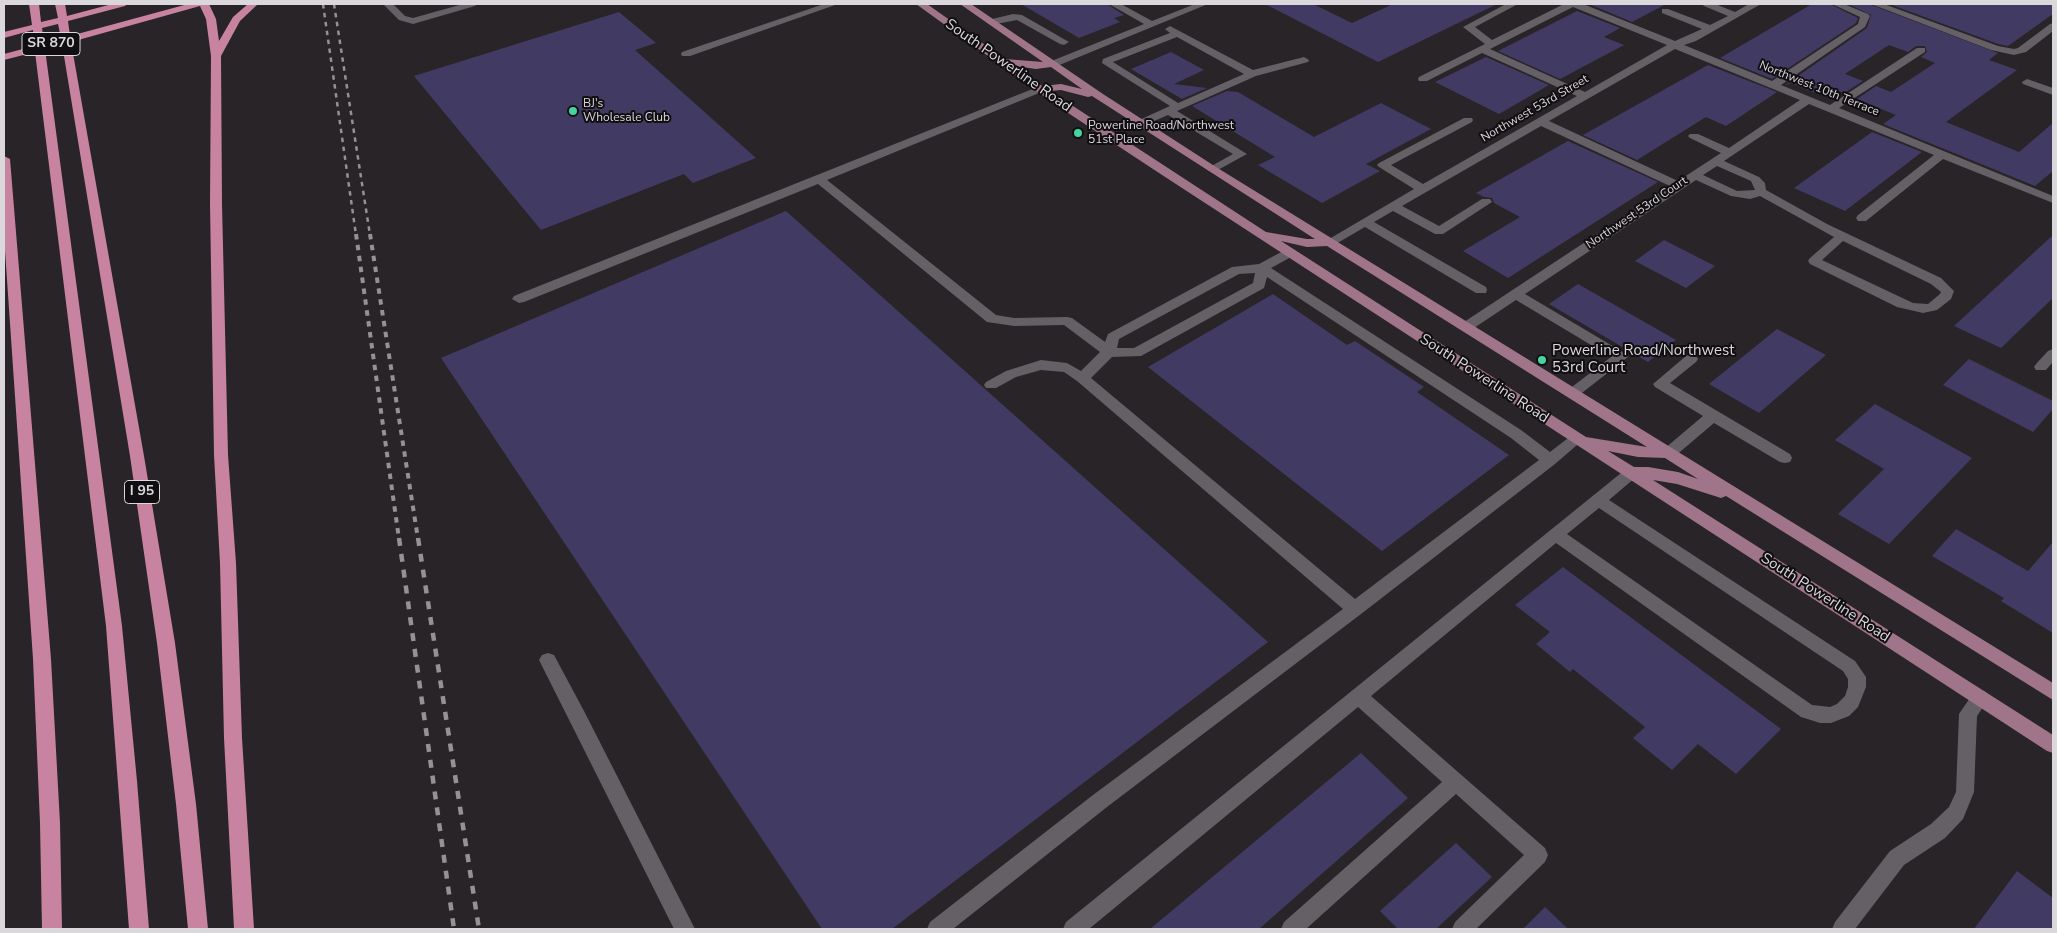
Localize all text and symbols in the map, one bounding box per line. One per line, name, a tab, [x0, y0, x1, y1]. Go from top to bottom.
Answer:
street label: South Powerline Road	[941, 16, 1075, 116]
road number: SR 870	[22, 33, 80, 56]
street label: Northwest 10th Terrace	[1757, 58, 1881, 120]
street label: Northwest 53rd Street	[1479, 72, 1591, 146]
place label: BJ's Wholesale Club	[583, 97, 670, 125]
marker: BJ's Wholesale Club	[567, 105, 579, 117]
place label: Powerline Road/Northwest 51st Place	[1088, 119, 1234, 147]
marker: Powerline Road/Northwest 51st Place	[1072, 127, 1084, 139]
street label: Northwest 53rd Court	[1584, 174, 1690, 252]
street label: South Powerline Road	[1416, 331, 1552, 427]
place label: Powerline Road/Northwest 53rd Court	[1552, 342, 1734, 377]
marker: Powerline Road/Northwest 53rd Court	[1536, 354, 1548, 366]
road number: I 95	[124, 481, 160, 504]
street label: South Powerline Road	[1757, 550, 1893, 646]

